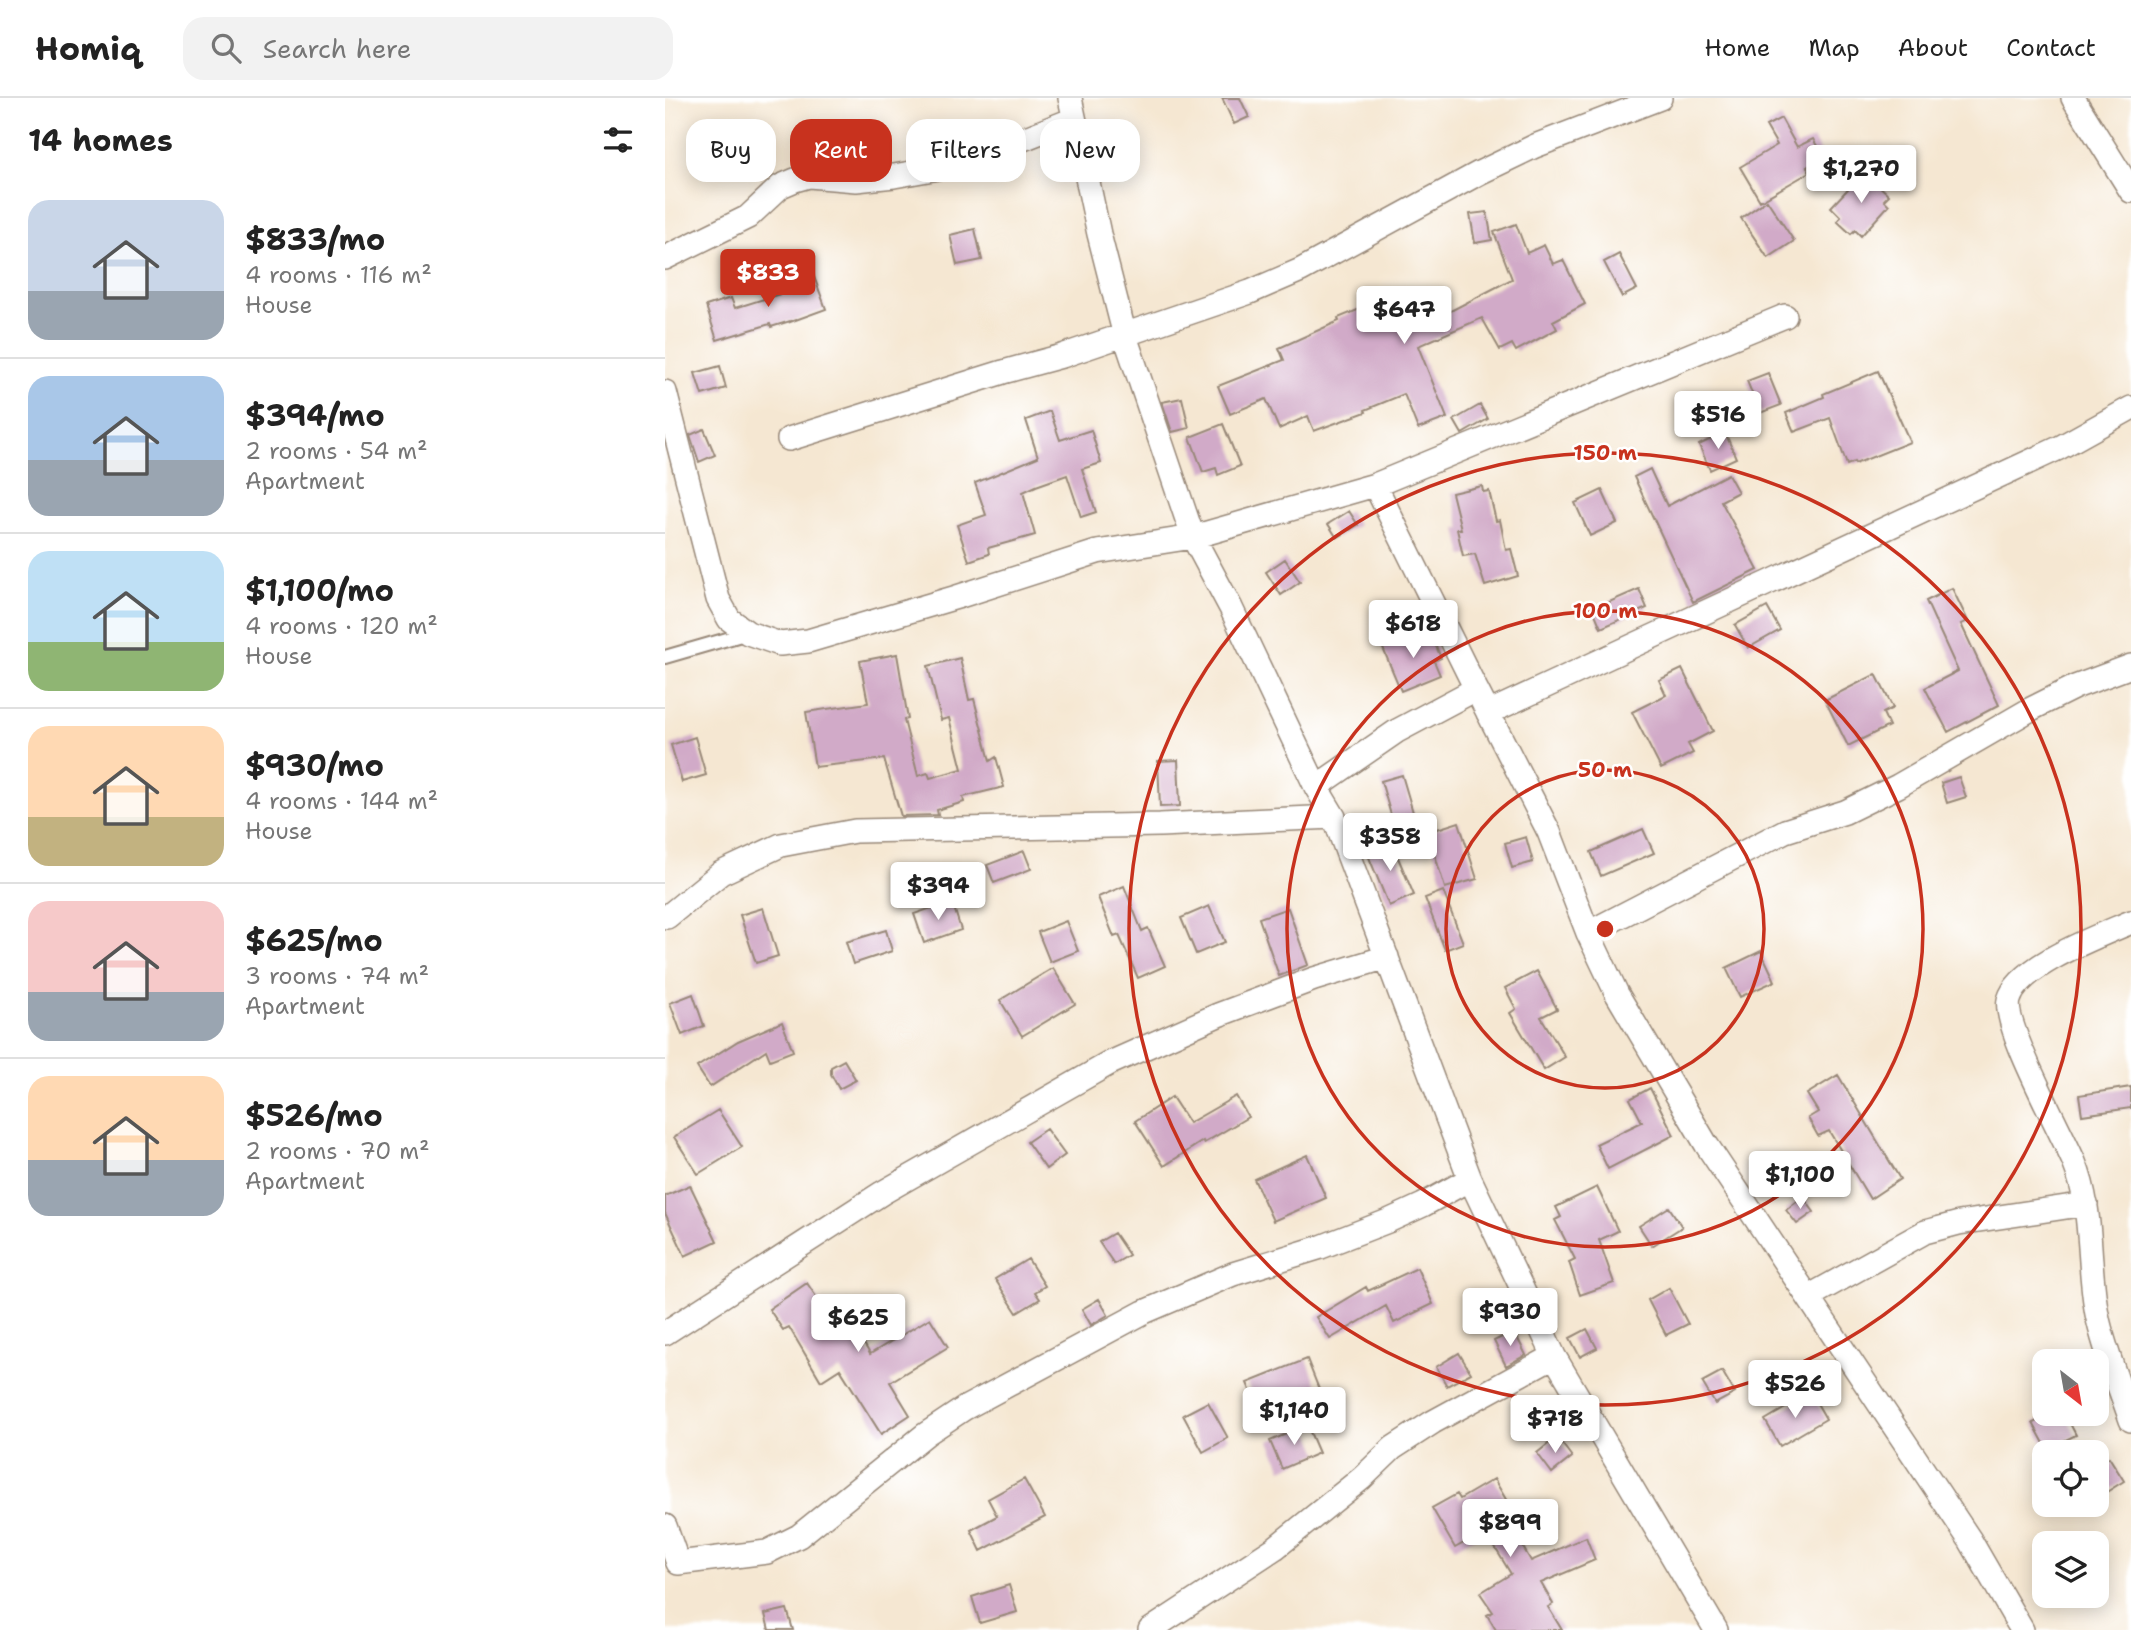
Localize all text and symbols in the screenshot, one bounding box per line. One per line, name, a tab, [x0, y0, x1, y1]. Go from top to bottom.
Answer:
search box	[183, 17, 673, 80]
text: Homiq	[35, 26, 141, 71]
icon: search	[207, 29, 245, 67]
text: Search here	[263, 31, 411, 66]
text: Home	[1704, 32, 1770, 64]
text: Map	[1808, 32, 1860, 64]
text: About	[1898, 32, 1968, 64]
text: Contact	[2006, 32, 2096, 64]
chip: Buy	[686, 119, 776, 182]
chip: Rent	[790, 119, 892, 182]
chip: Filters	[906, 119, 1026, 182]
chip: New	[1040, 119, 1140, 182]
text: 14 homes	[28, 120, 173, 161]
icon: filters	[599, 121, 637, 159]
pin: $1,270	[1804, 146, 1918, 205]
text: $1,270	[1822, 153, 1900, 183]
text: $833/mo	[245, 219, 385, 260]
icon: home	[84, 228, 168, 312]
pin: $833	[727, 250, 809, 309]
text: $833	[736, 257, 800, 287]
text: 4 rooms · 116 m²	[245, 260, 432, 290]
pin: $647	[1363, 286, 1445, 346]
text: House	[245, 290, 313, 320]
text: $647	[1372, 294, 1436, 324]
pin: $516	[1677, 392, 1759, 451]
text: $394/mo	[245, 395, 385, 436]
text: $516	[1690, 399, 1746, 429]
icon: home	[84, 404, 168, 488]
text: 2 rooms · 54 m²	[245, 436, 428, 466]
text: 150 m	[1573, 439, 1637, 467]
text: Apartment	[245, 466, 365, 496]
text: $1,100/mo	[245, 570, 394, 611]
icon: home	[84, 579, 168, 663]
text: 100 m	[1573, 597, 1637, 625]
pin: $618	[1372, 601, 1454, 660]
text: $618	[1385, 608, 1441, 638]
text: 4 rooms · 120 m²	[245, 611, 438, 641]
text: House	[245, 641, 313, 671]
text: $930/mo	[245, 745, 384, 786]
icon: home	[84, 754, 168, 838]
text: 50 m	[1578, 756, 1632, 784]
text: 4 rooms · 144 m²	[245, 786, 438, 816]
pin: $358	[1349, 814, 1431, 873]
text: House	[245, 816, 313, 846]
text: $358	[1359, 821, 1421, 851]
pin: $394	[897, 862, 979, 922]
text: $394	[906, 870, 970, 900]
centre of rings	[1593, 917, 1617, 941]
text: $625/mo	[245, 920, 383, 961]
icon: home	[84, 929, 168, 1013]
text: 3 rooms · 74 m²	[245, 961, 429, 991]
text: Apartment	[245, 991, 365, 1021]
text: $526/mo	[245, 1095, 383, 1136]
icon: home	[84, 1104, 168, 1188]
text: 2 rooms · 70 m²	[245, 1136, 430, 1166]
pin: $1,100	[1743, 1152, 1857, 1211]
text: $1,100	[1765, 1159, 1835, 1189]
text: Apartment	[245, 1166, 365, 1196]
pin: $930	[1469, 1288, 1551, 1348]
pin: $625	[817, 1294, 899, 1354]
text: $930	[1479, 1296, 1541, 1326]
text: $625	[827, 1302, 889, 1332]
north arrow	[2032, 1349, 2109, 1426]
map controls	[2032, 1349, 2109, 1608]
pin: $526	[1754, 1360, 1836, 1420]
text: $526	[1764, 1368, 1826, 1398]
pin: $1,140	[1237, 1388, 1351, 1447]
text: $1,140	[1259, 1395, 1329, 1425]
pin: $718	[1514, 1396, 1596, 1455]
text: $718	[1526, 1403, 1584, 1433]
button: locate	[2032, 1440, 2109, 1517]
pin: $899	[1469, 1500, 1551, 1559]
text: $899	[1478, 1507, 1542, 1537]
button: layers	[2032, 1531, 2109, 1608]

